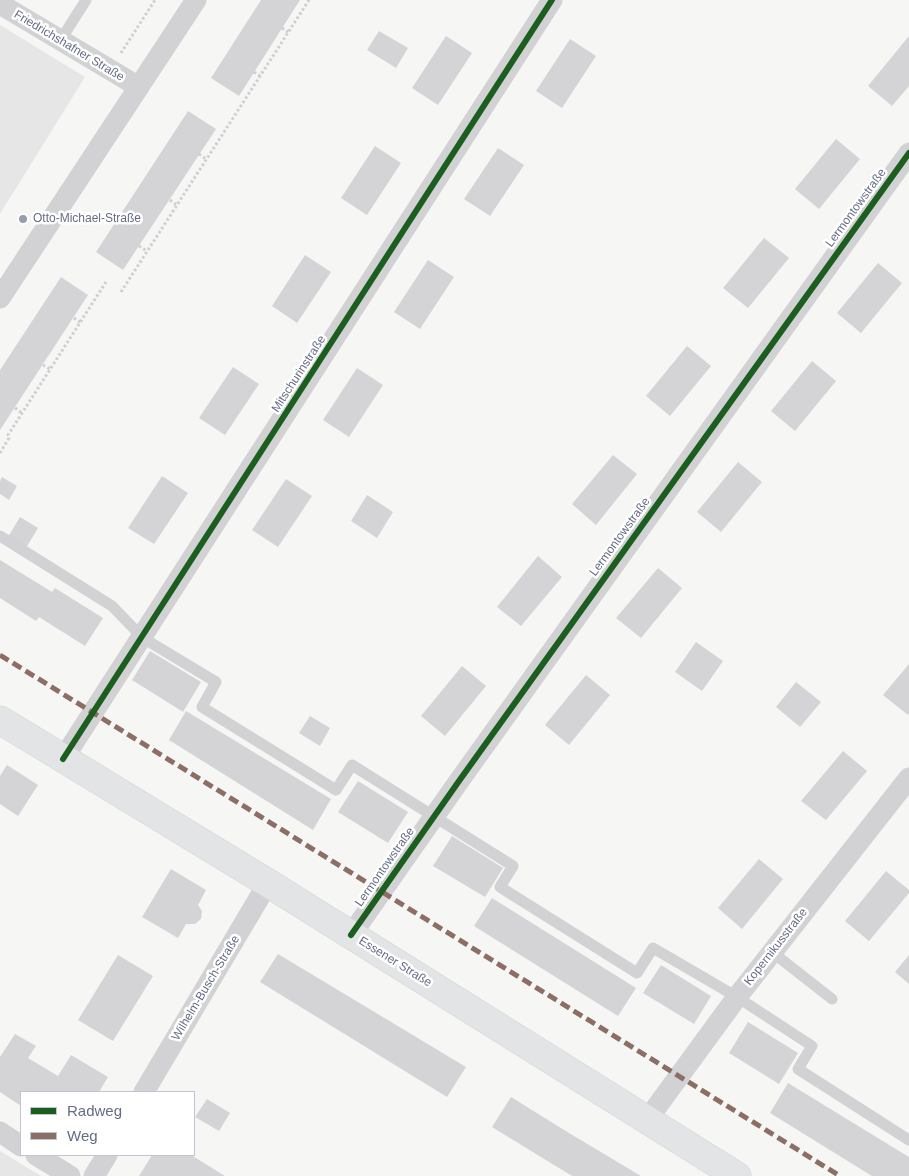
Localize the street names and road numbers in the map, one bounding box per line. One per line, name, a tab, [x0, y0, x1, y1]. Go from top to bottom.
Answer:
street label: Friedrichshafner Straße	[11, 7, 127, 85]
street label: Lermontowstraße	[823, 166, 889, 250]
street label: Mitschurinstraße	[269, 333, 329, 415]
street label: Lermontowstraße	[587, 495, 653, 579]
street label: Lermontowstraße	[352, 825, 418, 909]
street label: Kopernikusstraße	[741, 906, 811, 988]
street label: Wilhelm-Busch-Straße	[169, 933, 243, 1043]
street label: Essener Straße	[356, 934, 434, 990]

